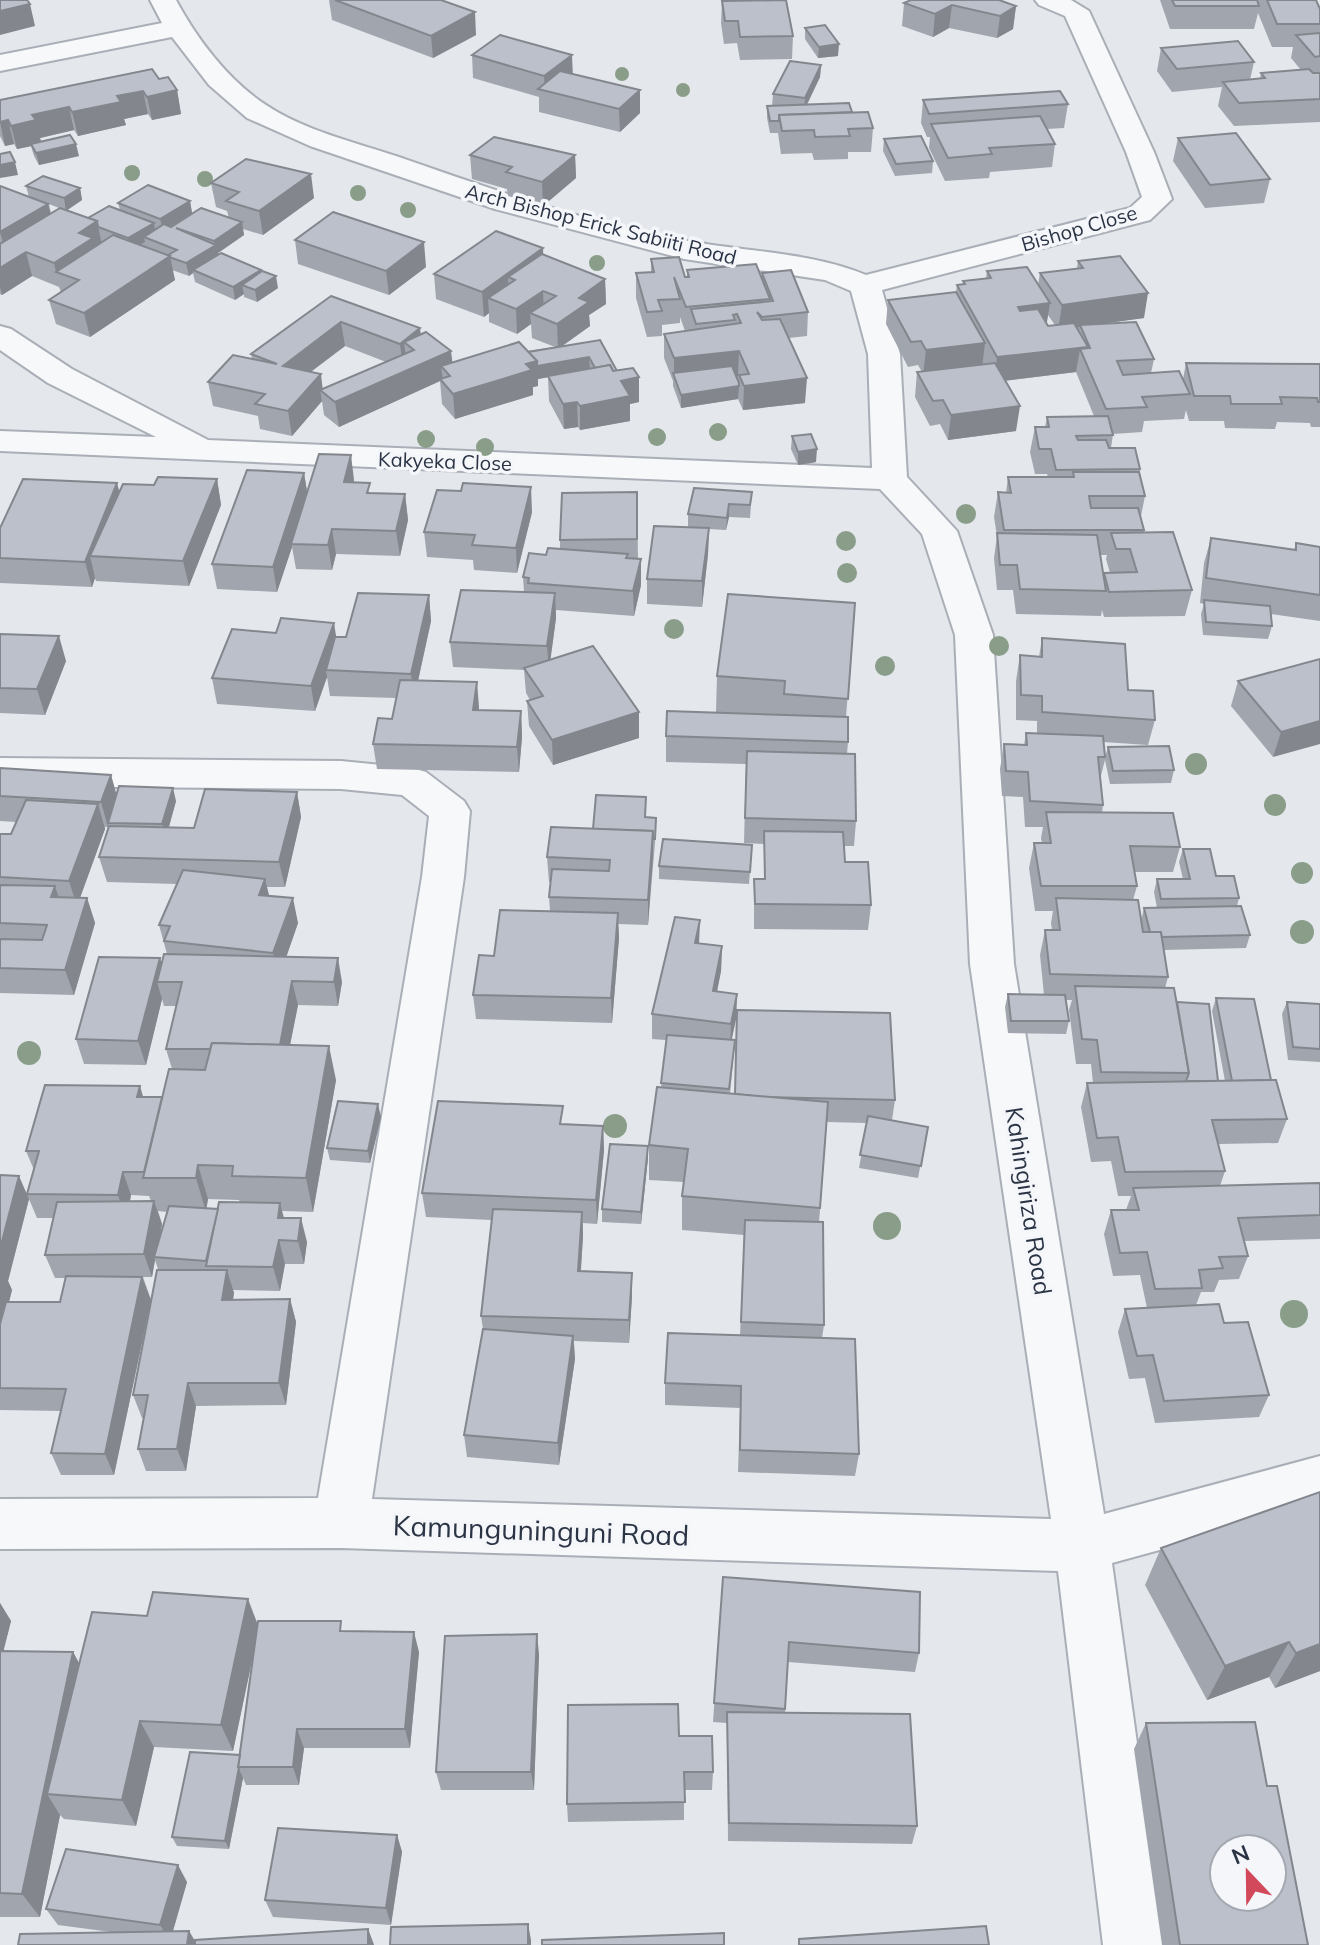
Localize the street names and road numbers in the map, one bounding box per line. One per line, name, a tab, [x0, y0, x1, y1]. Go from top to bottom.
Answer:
street label: Arch Bishop Erick Sabiiti Road	[463, 178, 739, 270]
street label: Bishop Close	[1018, 200, 1140, 256]
street label: Kakyeka Close	[378, 446, 512, 476]
street label: Kahingiriza Road	[999, 1105, 1059, 1297]
street label: Kamunguninguni Road	[392, 1507, 690, 1553]

